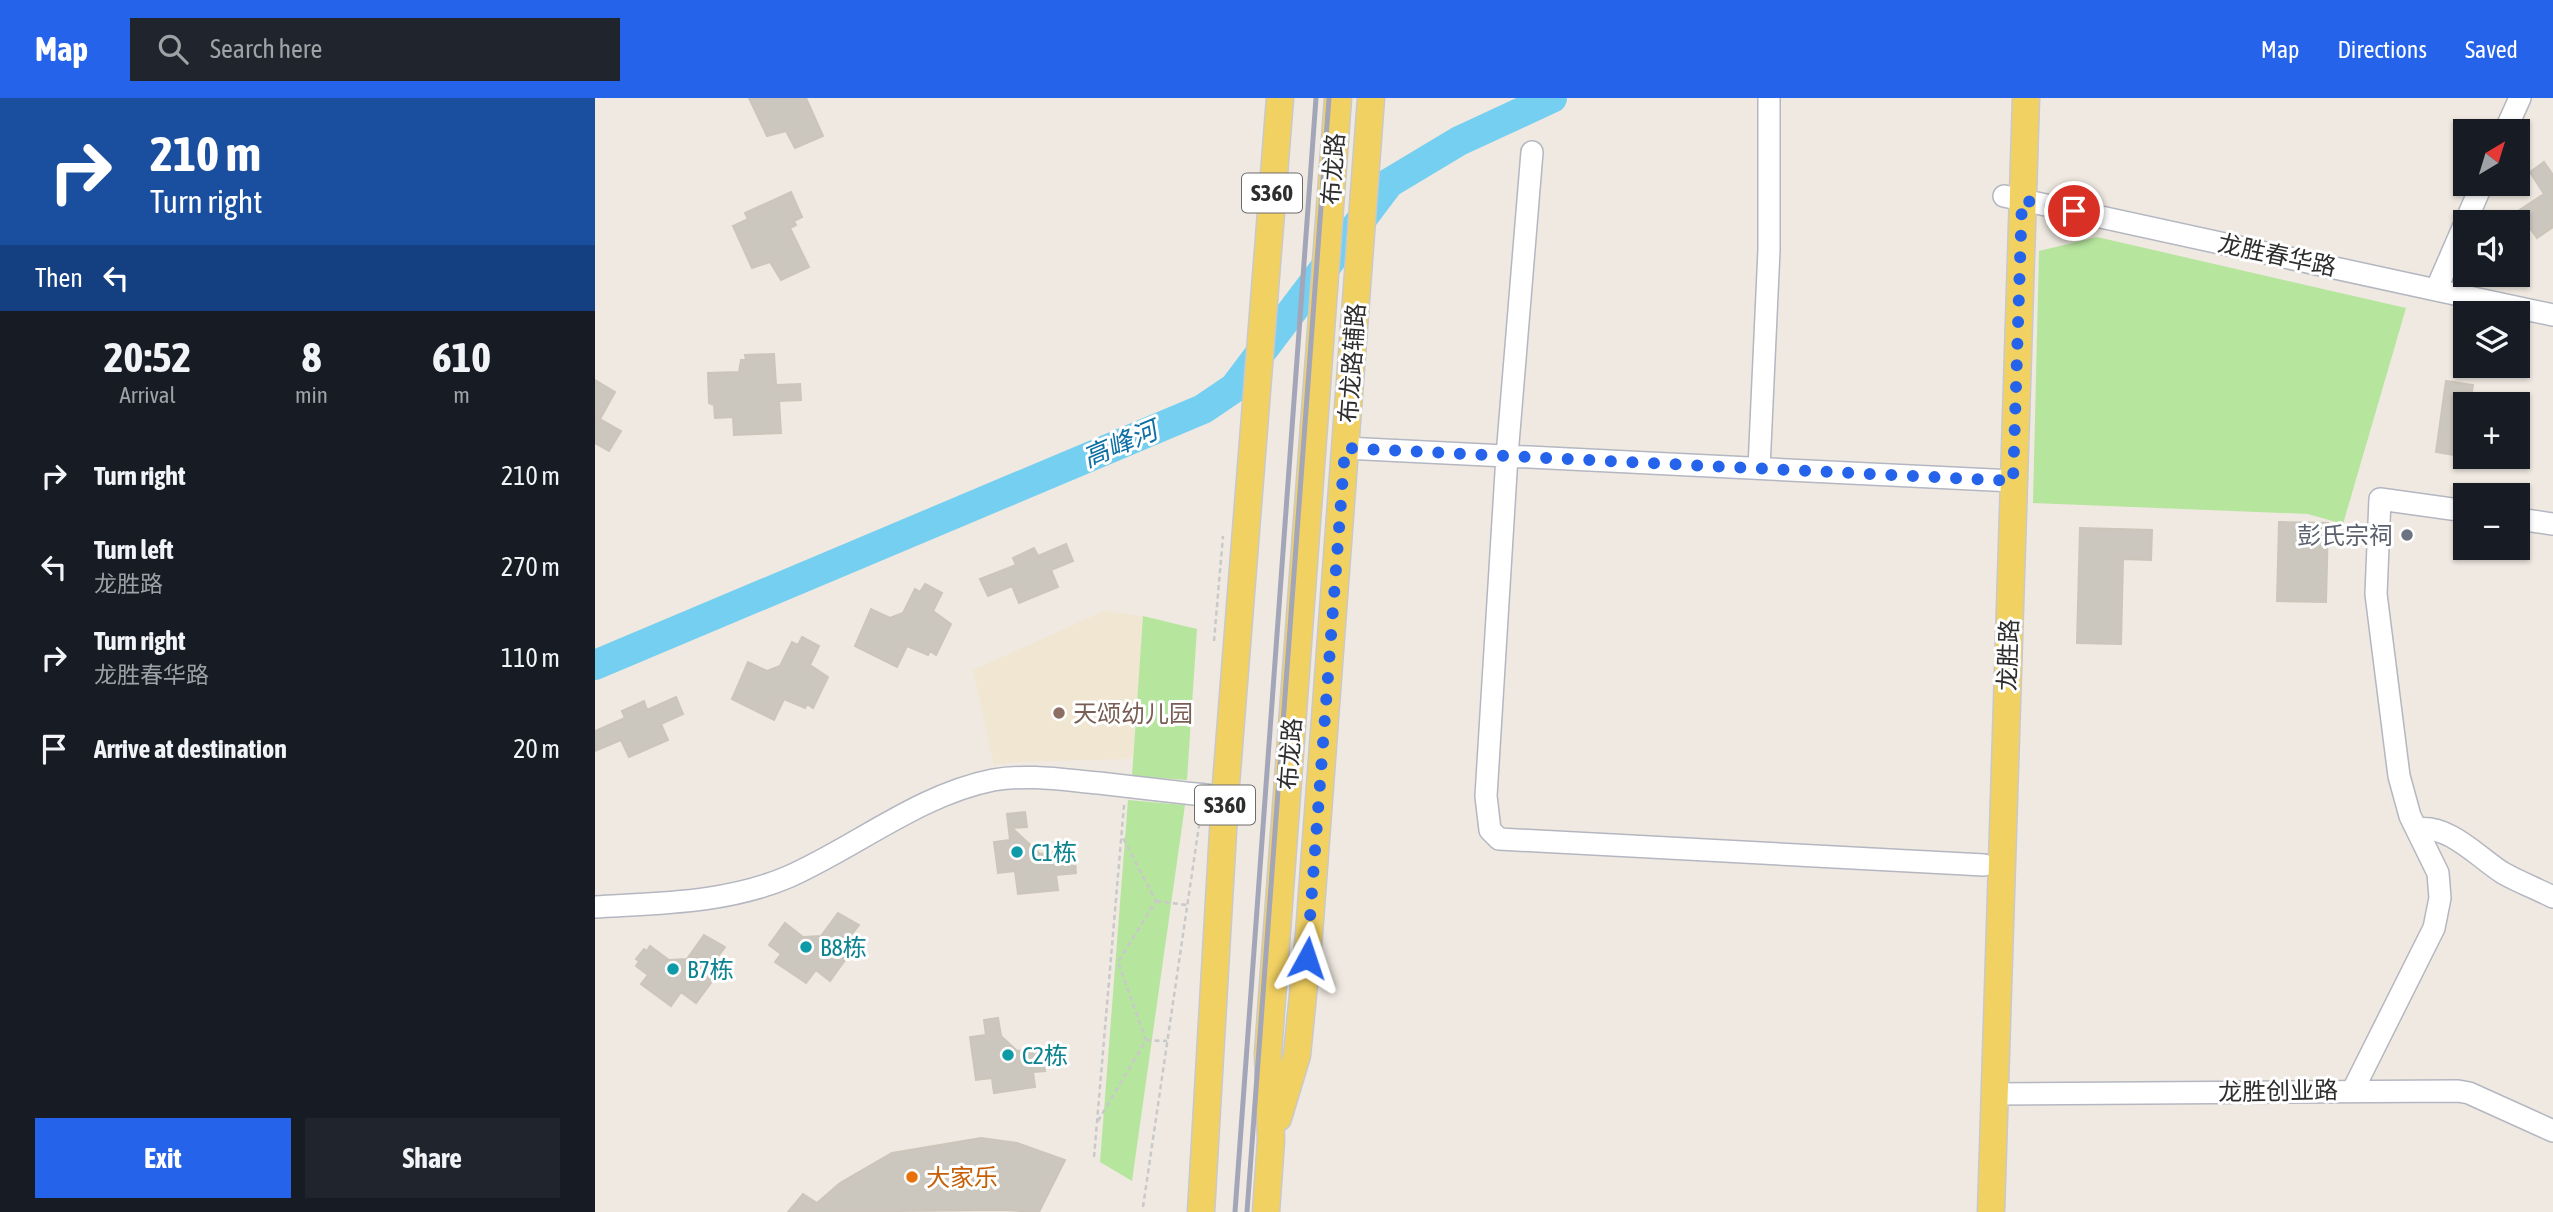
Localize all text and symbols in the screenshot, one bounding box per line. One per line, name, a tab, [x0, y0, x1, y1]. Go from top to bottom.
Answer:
search box	[130, 18, 620, 81]
text: Map	[35, 30, 88, 68]
icon: search	[154, 30, 192, 68]
text: Search here	[210, 34, 322, 64]
text: Map	[2261, 36, 2299, 63]
text: Directions	[2337, 36, 2427, 63]
text: Saved	[2465, 36, 2518, 63]
north arrow	[2453, 119, 2531, 196]
map controls	[2453, 119, 2530, 560]
text: 210 m	[150, 125, 261, 181]
icon: right	[35, 126, 126, 217]
street label: 布龙路	[1317, 132, 1349, 206]
road number: S360	[1242, 174, 1302, 212]
pin	[2044, 181, 2104, 241]
text: Turn right	[150, 183, 263, 220]
icon: arrive	[2055, 192, 2093, 230]
button: sound	[2453, 210, 2530, 287]
street label: 龙胜春华路	[2216, 229, 2338, 281]
icon: left	[97, 259, 135, 297]
text: Then	[35, 263, 83, 293]
button: layers	[2453, 301, 2530, 378]
street label: 布龙路辅路	[1334, 302, 1370, 424]
text: 20:52	[104, 333, 191, 381]
text: 8	[302, 333, 321, 381]
text: 610	[432, 333, 491, 381]
text: Arrival	[119, 382, 176, 408]
text: min	[295, 382, 328, 408]
text: m	[453, 382, 470, 408]
button: +	[2453, 392, 2530, 469]
water label: 高峰河	[1078, 413, 1166, 473]
icon: right	[35, 457, 73, 495]
text: Turn right	[94, 461, 185, 491]
text: 210 m	[501, 461, 560, 491]
button: −	[2453, 483, 2530, 560]
place label: 彭氏宗祠	[2297, 522, 2393, 549]
marker: 彭氏宗祠	[2399, 527, 2415, 543]
text: Turn left	[94, 535, 174, 565]
icon: left	[35, 548, 73, 586]
text: 270 m	[501, 552, 560, 582]
text: 龙胜路	[94, 571, 163, 597]
street label: 龙胜路	[1993, 619, 2023, 691]
text: Turn right	[94, 626, 185, 656]
icon: right	[35, 639, 73, 677]
text: 110 m	[501, 643, 560, 673]
text: 龙胜春华路	[94, 662, 209, 688]
place label: 天颂幼儿园	[1073, 700, 1193, 727]
marker: 天颂幼儿园	[1051, 705, 1067, 721]
street label: 布龙路	[1274, 717, 1306, 791]
icon: arrive	[35, 730, 73, 768]
text: Arrive at destination	[94, 734, 287, 764]
text: 20 m	[513, 734, 560, 764]
road number: S360	[1195, 786, 1255, 824]
place label: C1栋	[1031, 839, 1077, 866]
marker: C1栋	[1009, 844, 1025, 860]
position arrow	[1270, 921, 1344, 995]
place label: B8栋	[820, 934, 867, 961]
marker: B8栋	[798, 939, 814, 955]
place label: B7栋	[687, 956, 734, 983]
marker: B7栋	[665, 961, 681, 977]
place label: C2栋	[1022, 1042, 1068, 1069]
marker: C2栋	[1000, 1047, 1016, 1063]
street label: 龙胜创业路	[2218, 1076, 2338, 1106]
button: Exit	[35, 1118, 291, 1198]
button: Share	[305, 1118, 560, 1198]
place label: 大家乐	[926, 1164, 998, 1191]
marker: 大家乐	[904, 1169, 920, 1185]

